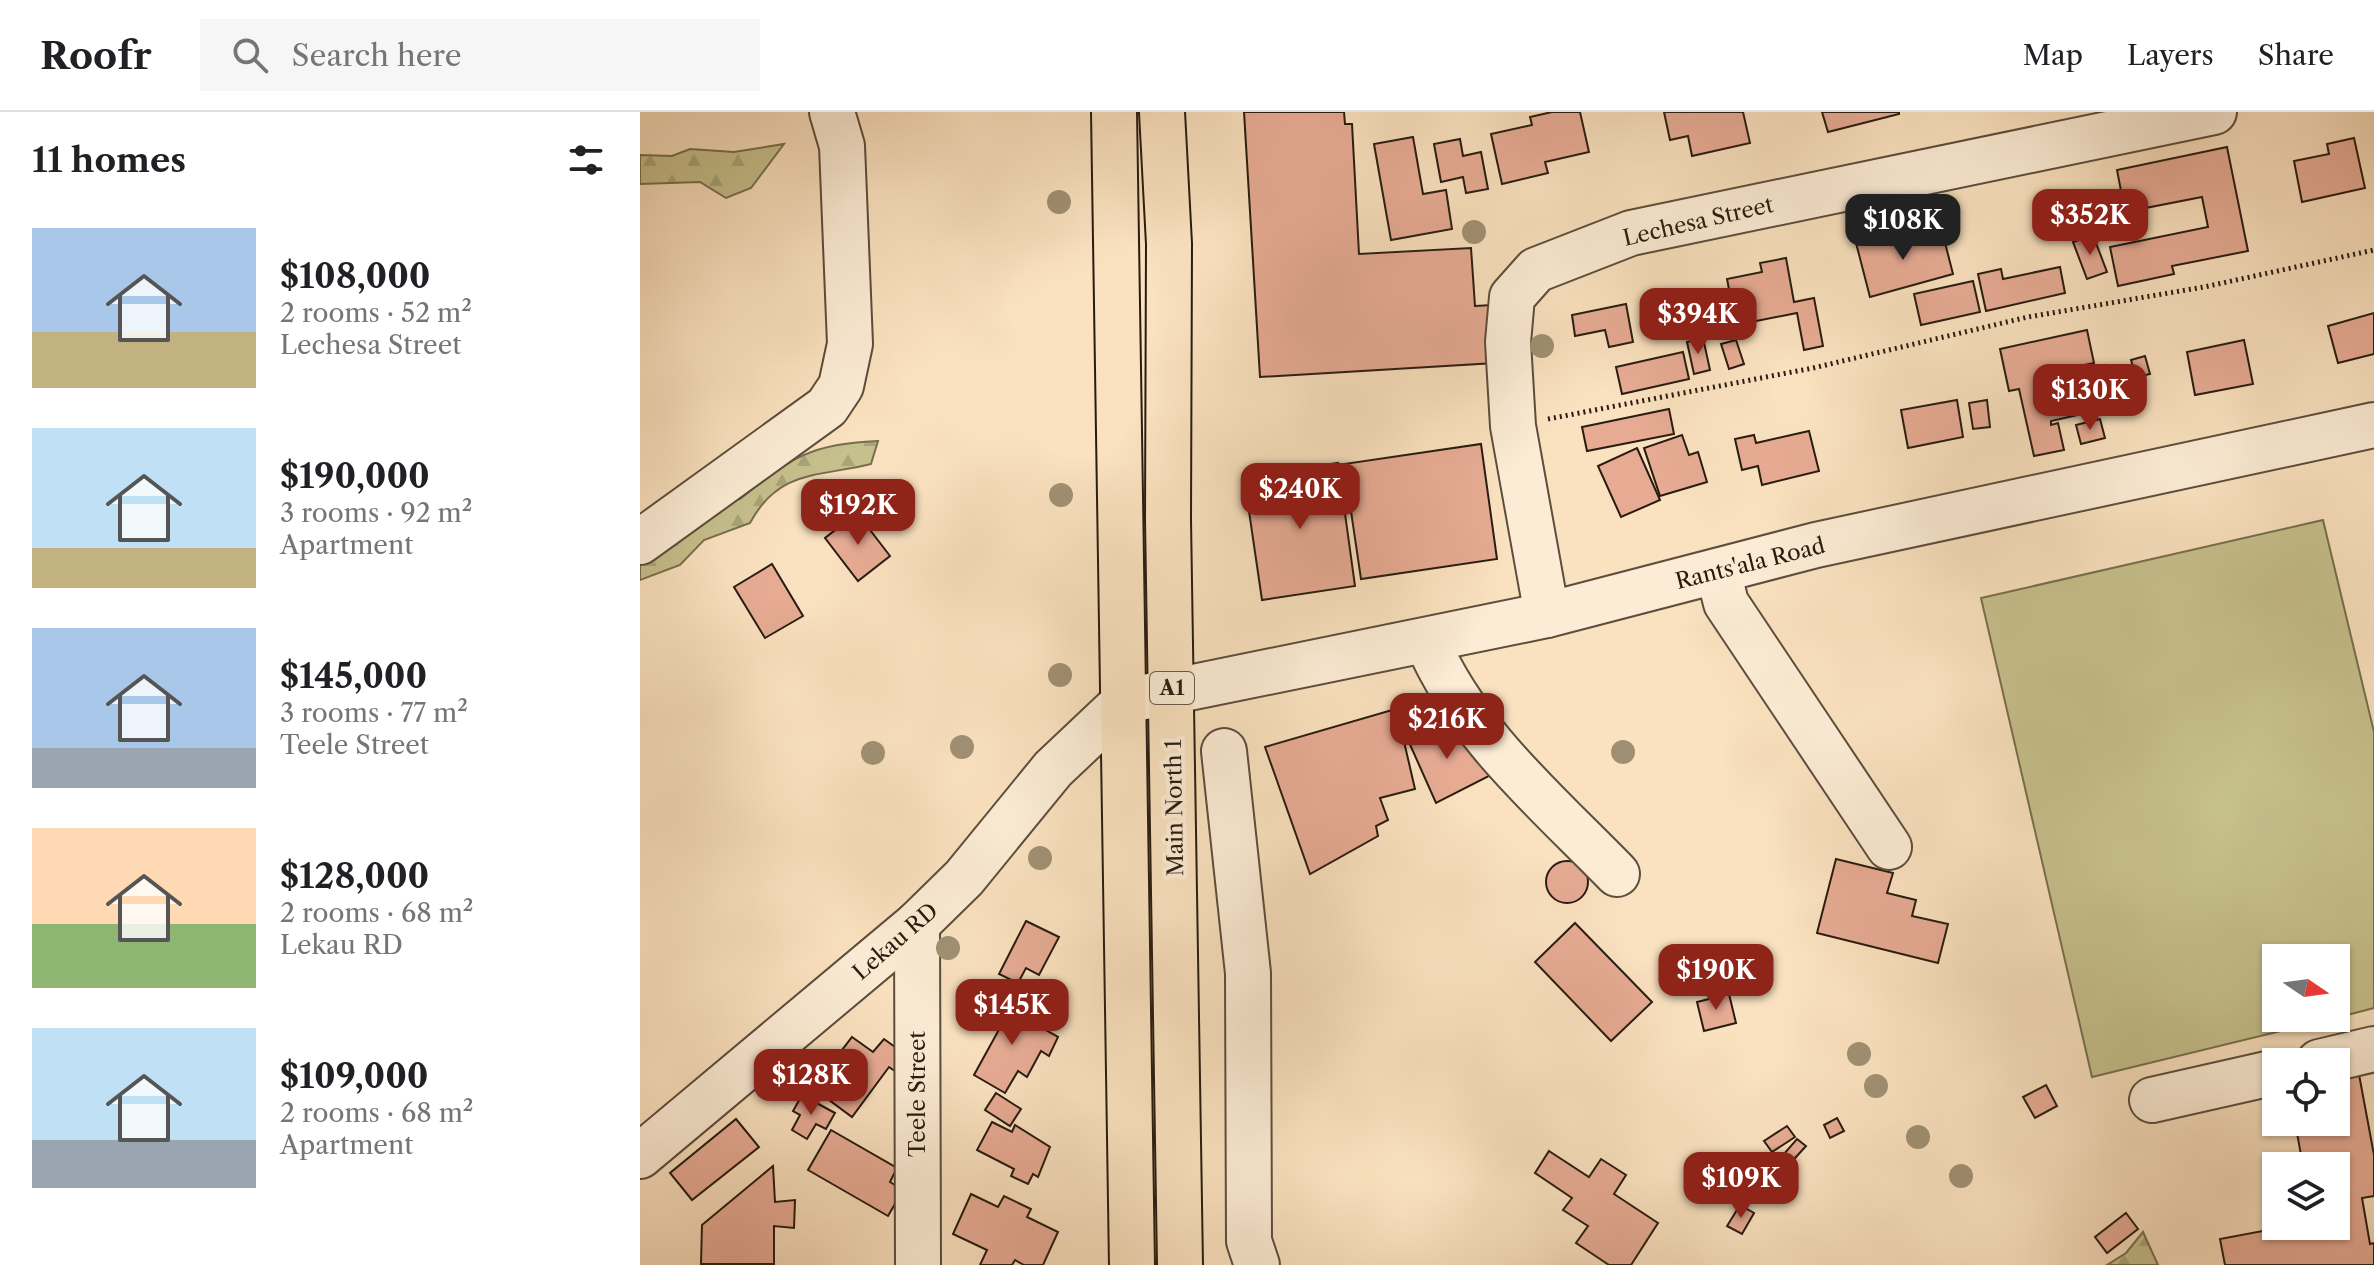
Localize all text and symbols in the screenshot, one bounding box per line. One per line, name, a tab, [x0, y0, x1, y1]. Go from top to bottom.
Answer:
search box	[200, 19, 760, 91]
text: Roofr	[40, 32, 152, 79]
icon: search	[228, 33, 272, 77]
text: Search here	[292, 37, 462, 74]
text: Map	[2023, 38, 2083, 72]
text: Layers	[2127, 38, 2214, 72]
text: Share	[2258, 38, 2334, 72]
icon: filters	[564, 138, 608, 182]
text: 11 homes	[32, 139, 186, 181]
pin: $352K	[2034, 189, 2146, 257]
street label: Lechesa Street	[1620, 191, 1776, 252]
pin: $108K	[1847, 194, 1959, 262]
text: $352K	[2050, 199, 2130, 231]
text: $108K	[1863, 204, 1943, 236]
text: $108,000	[280, 255, 430, 297]
icon: home	[96, 260, 192, 356]
pin: $394K	[1642, 288, 1754, 356]
text: 2 rooms · 52 m²	[280, 297, 472, 329]
text: $394K	[1658, 298, 1738, 330]
text: Lechesa Street	[280, 329, 461, 361]
pin: $130K	[2034, 364, 2146, 432]
text: $130K	[2051, 374, 2129, 406]
text: $190,000	[280, 455, 430, 497]
icon: home	[96, 460, 192, 556]
pin: $240K	[1244, 463, 1356, 531]
text: $240K	[1259, 473, 1341, 505]
pin: $192K	[802, 479, 914, 547]
text: $192K	[819, 489, 897, 521]
text: 3 rooms · 92 m²	[280, 497, 472, 529]
text: Apartment	[280, 529, 413, 561]
street label: Rants'ala Road	[1673, 532, 1828, 595]
text: $145,000	[280, 655, 427, 697]
icon: home	[96, 660, 192, 756]
road number: A1	[1150, 672, 1194, 704]
pin: $216K	[1391, 693, 1503, 761]
text: 3 rooms · 77 m²	[280, 697, 468, 729]
text: $216K	[1408, 703, 1486, 735]
text: Teele Street	[280, 729, 429, 761]
street label: Main North 1	[1160, 739, 1189, 877]
text: $128,000	[280, 855, 429, 897]
icon: home	[96, 860, 192, 956]
text: 2 rooms · 68 m²	[280, 897, 473, 929]
street label: Lekau RD	[847, 897, 943, 986]
text: Lekau RD	[280, 929, 403, 961]
pin: $190K	[1660, 944, 1772, 1012]
north arrow	[2262, 944, 2350, 1032]
map controls	[2262, 944, 2350, 1240]
text: $190K	[1676, 954, 1756, 986]
pin: $145K	[956, 979, 1068, 1047]
text: $145K	[974, 989, 1050, 1021]
street label: Teele Street	[904, 1031, 931, 1157]
button: locate	[2262, 1048, 2350, 1136]
pin: $128K	[755, 1049, 867, 1117]
text: $109,000	[280, 1055, 428, 1097]
text: $128K	[772, 1059, 850, 1091]
icon: home	[96, 1060, 192, 1156]
text: 2 rooms · 68 m²	[280, 1097, 473, 1129]
text: Apartment	[280, 1129, 413, 1161]
pin: $109K	[1685, 1152, 1797, 1220]
button: layers	[2262, 1152, 2350, 1240]
text: $109K	[1702, 1162, 1780, 1194]

